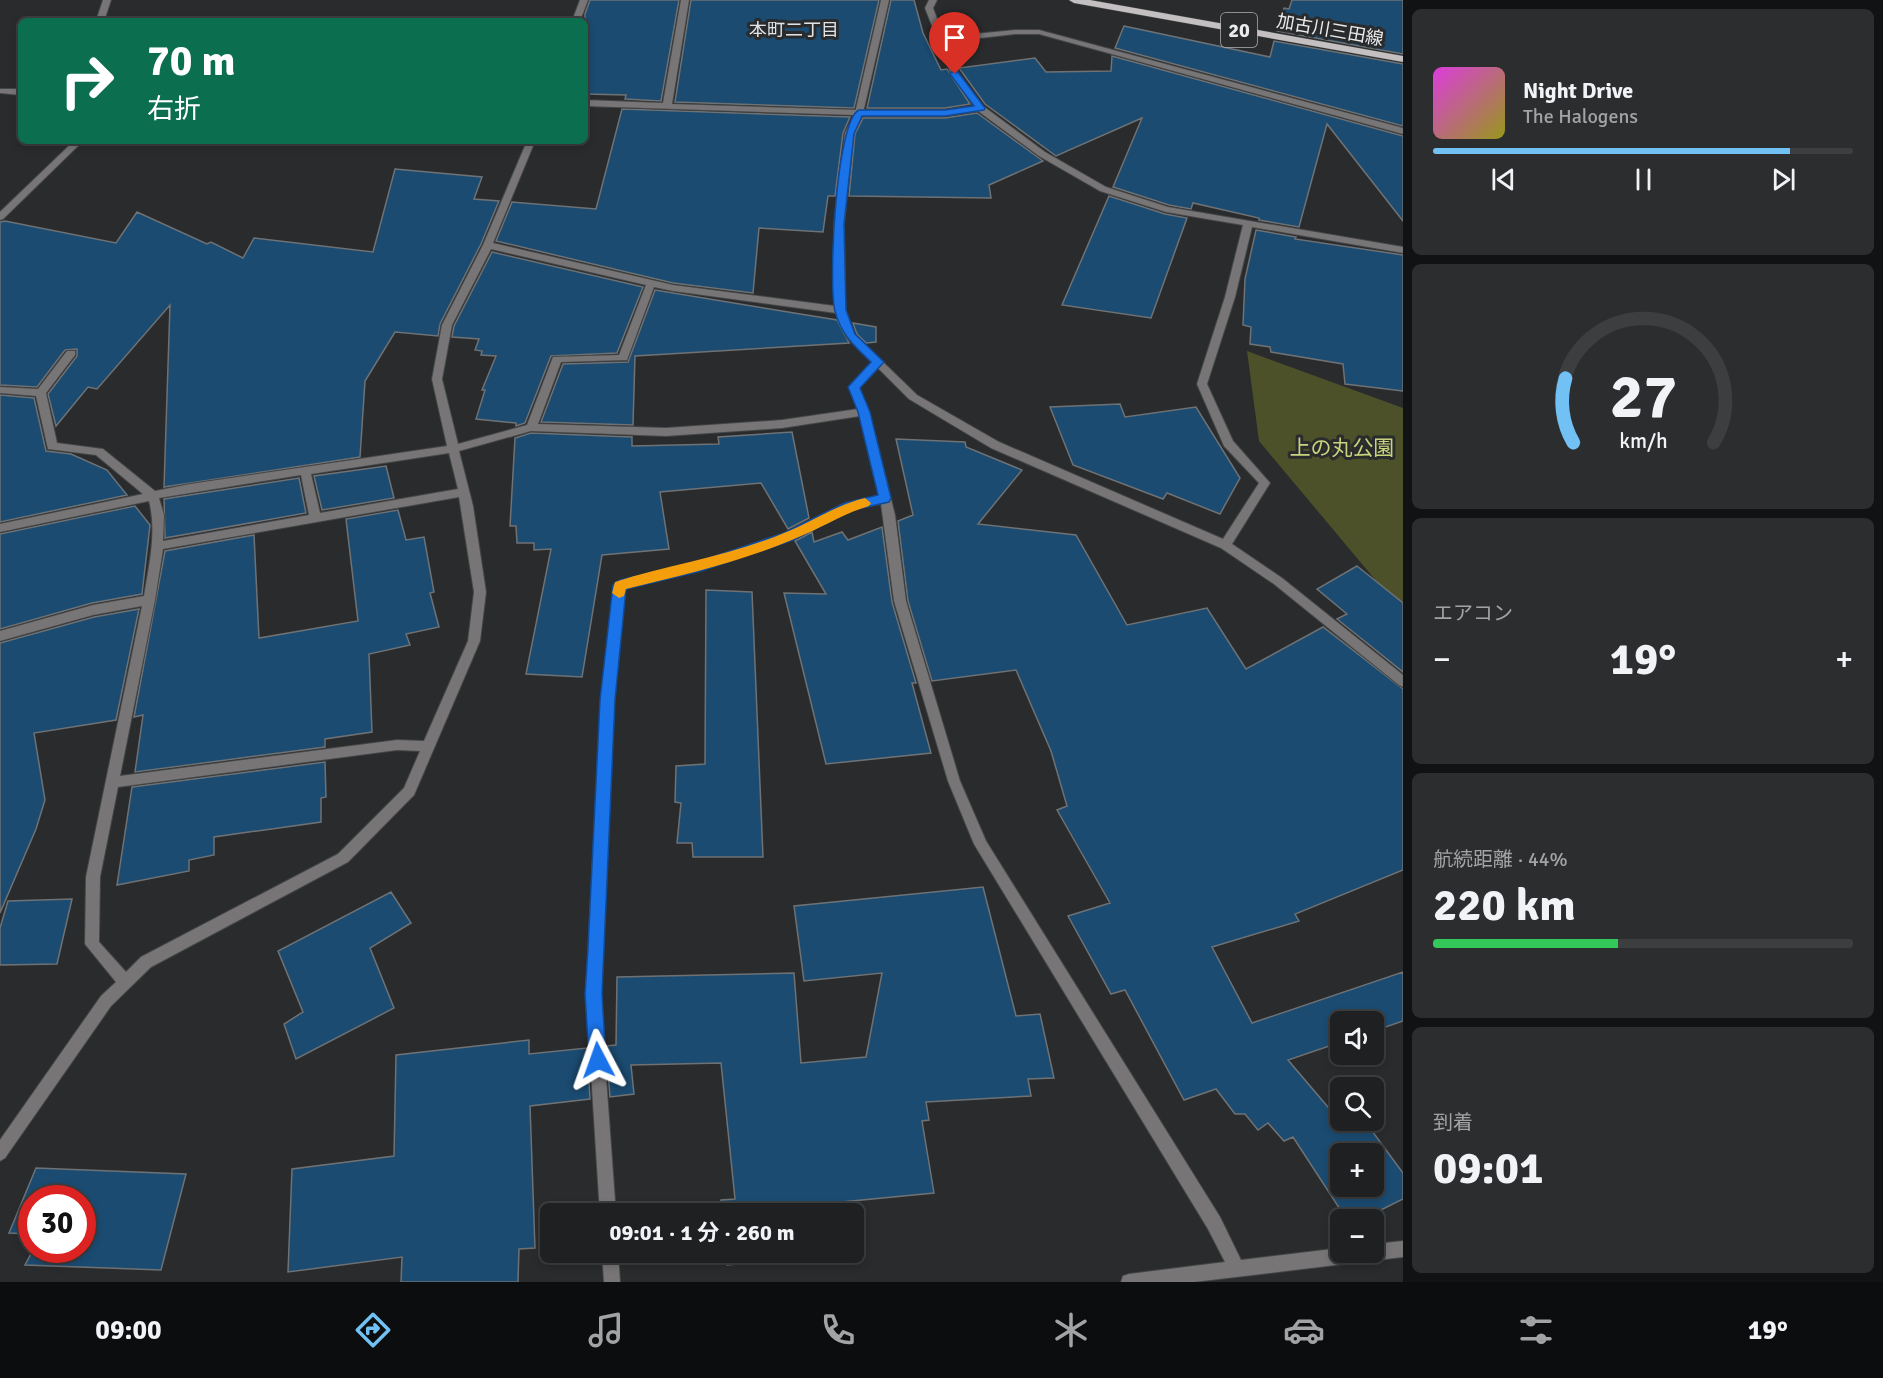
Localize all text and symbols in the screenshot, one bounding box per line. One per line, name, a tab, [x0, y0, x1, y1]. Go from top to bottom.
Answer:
street label: 加古川三田線	[1275, 10, 1385, 50]
pin	[929, 12, 980, 74]
road number: 20	[1221, 13, 1257, 47]
district label: 本町二丁目	[749, 19, 839, 41]
icon: arrive	[938, 21, 971, 54]
text: 70 m	[147, 36, 236, 87]
icon: right	[48, 42, 126, 120]
text: Night Drive	[1523, 77, 1633, 104]
text: 右折	[147, 93, 201, 126]
text: The Halogens	[1523, 104, 1638, 129]
icon: previous	[1487, 163, 1520, 196]
icon: pause	[1627, 163, 1660, 196]
icon: next	[1767, 163, 1800, 196]
text: 27	[1609, 359, 1677, 436]
text: km/h	[1619, 429, 1667, 455]
park label: 上の丸公園	[1290, 435, 1395, 461]
text: エアコン	[1433, 601, 1513, 626]
text: 19°	[1610, 632, 1676, 687]
text: −	[1433, 639, 1451, 680]
text: +	[1835, 639, 1853, 680]
text: 航続距離 · 44%	[1433, 847, 1568, 872]
text: 220 km	[1433, 878, 1576, 933]
map controls	[1330, 1011, 1384, 1263]
button: sound	[1330, 1011, 1384, 1065]
position arrow	[566, 1028, 630, 1092]
button: search	[1330, 1077, 1384, 1131]
text: 到着	[1433, 1110, 1473, 1135]
text: 09:01	[1433, 1141, 1543, 1196]
button: +	[1330, 1143, 1384, 1197]
speed limit sign: 30	[18, 1185, 96, 1263]
button: −	[1330, 1209, 1384, 1263]
text: 09:01 · 1 分 · 260 m	[610, 1219, 794, 1246]
icon: directions	[352, 1309, 394, 1351]
icon: music	[585, 1309, 627, 1351]
icon: phone	[817, 1309, 859, 1351]
icon: climate	[1050, 1309, 1092, 1351]
icon: car	[1283, 1309, 1325, 1351]
icon: filters	[1515, 1309, 1557, 1351]
text: 09:00	[95, 1314, 162, 1347]
text: 19°	[1748, 1314, 1788, 1347]

